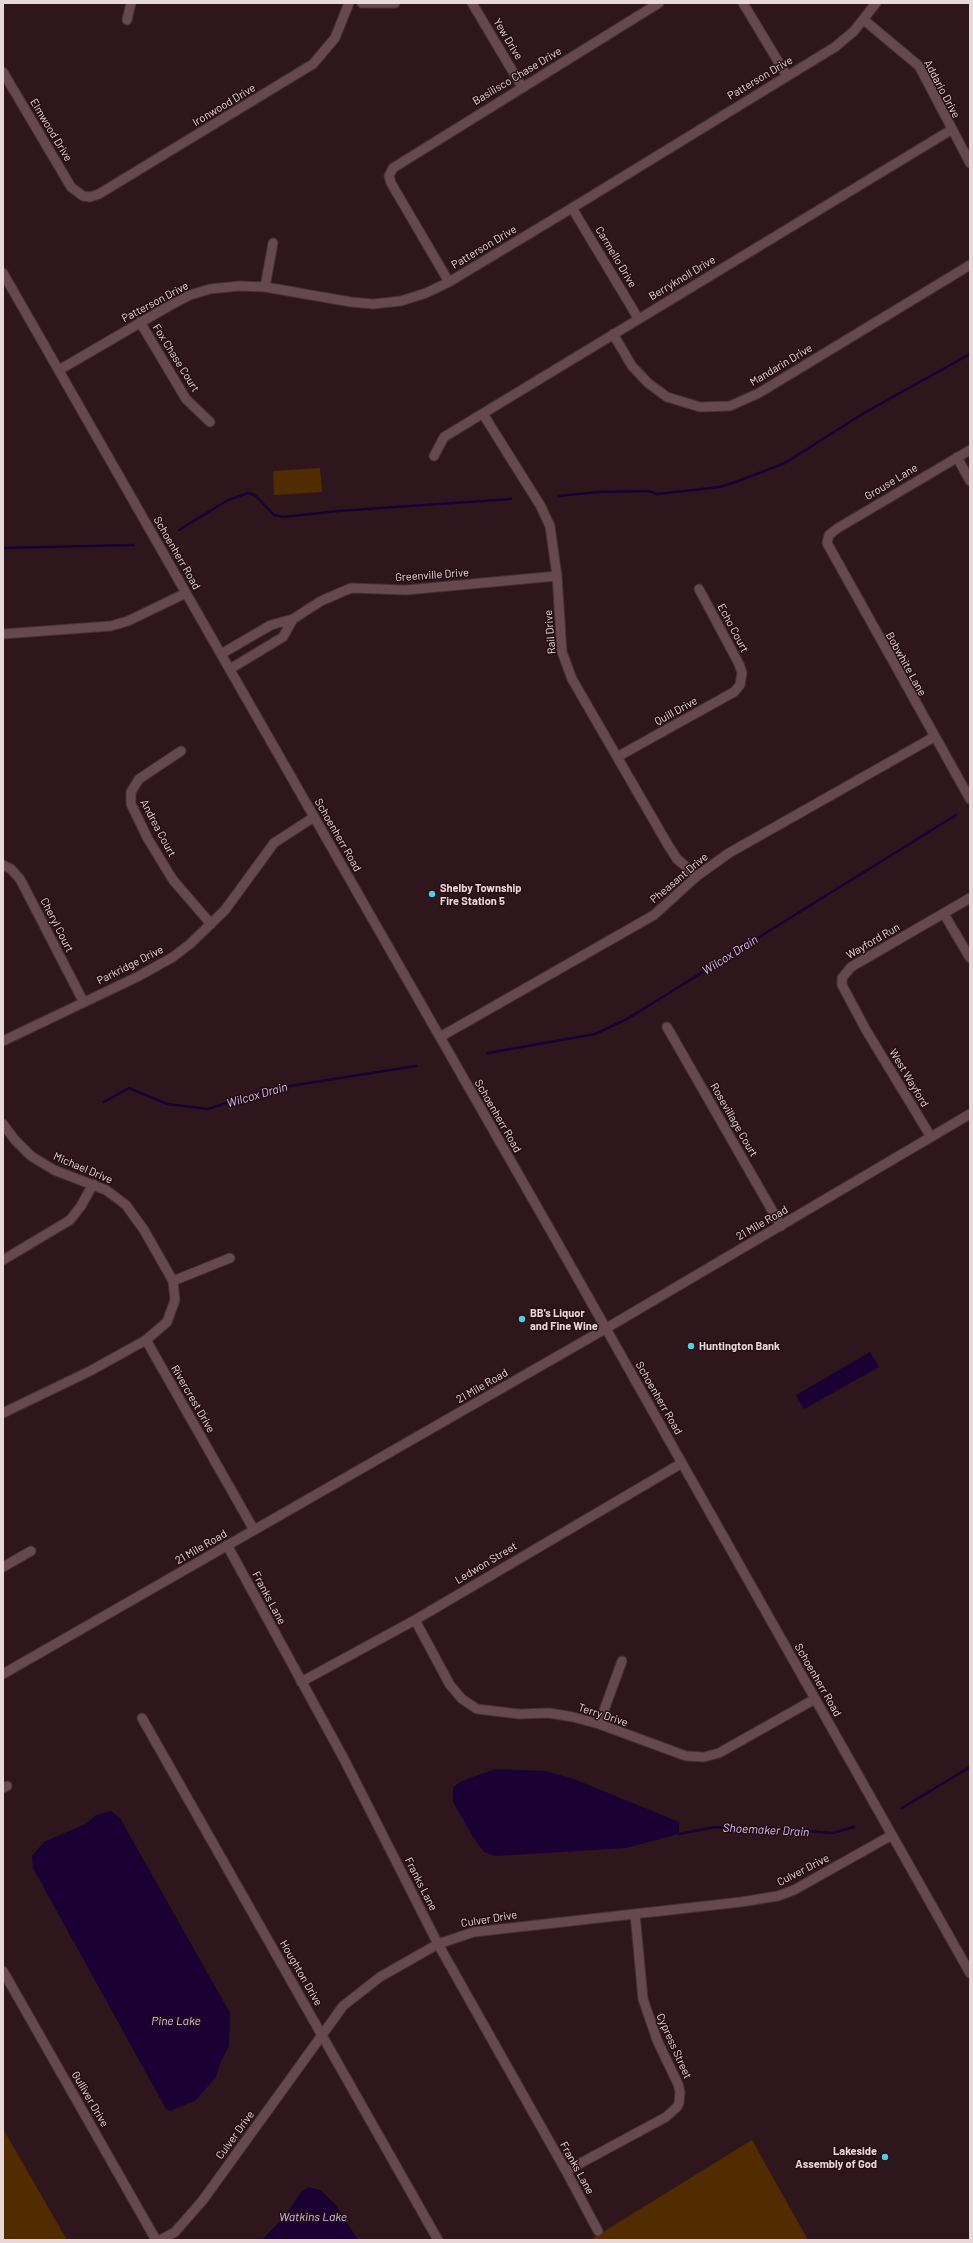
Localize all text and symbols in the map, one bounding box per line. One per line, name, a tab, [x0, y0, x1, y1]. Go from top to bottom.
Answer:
street label: Yew Drive	[491, 16, 525, 62]
street label: Basilisco Chase Drive	[470, 44, 564, 108]
street label: Patterson Drive	[725, 53, 795, 103]
street label: Addario Drive	[921, 58, 963, 120]
street label: Ironwood Drive	[190, 81, 258, 129]
street label: Elmwood Drive	[27, 96, 75, 164]
street label: Patterson Drive	[449, 222, 519, 272]
street label: Carmello Drive	[593, 224, 639, 290]
street label: Berryknoll Drive	[646, 253, 718, 303]
street label: Patterson Drive	[119, 279, 191, 325]
street label: Fox Chase Court	[150, 322, 202, 394]
street label: Mandarin Drive	[747, 341, 815, 389]
street label: Grouse Lane	[862, 461, 920, 503]
street label: Schoenherr Road	[151, 514, 203, 592]
street label: Greenville Drive	[395, 566, 469, 584]
street label: Echo Court	[715, 601, 751, 655]
street label: Rail Drive	[541, 609, 559, 655]
street label: Bobwhite Lane	[883, 630, 929, 698]
street label: Quill Drive	[652, 694, 700, 728]
street label: Schoenherr Road	[312, 796, 364, 874]
street label: Andrea Court	[137, 797, 179, 859]
street label: Pheasant Drive	[647, 850, 711, 906]
place label: Shelby Township Fire Station 5	[440, 881, 522, 907]
marker: Shelby Township Fire Station 5	[427, 889, 437, 899]
street label: Cheryl Court	[38, 896, 76, 954]
street label: Wayford Run	[844, 920, 902, 962]
water label: Wilcox Drain	[700, 932, 760, 978]
street label: Parkridge Drive	[95, 943, 165, 987]
street label: West Wayford	[886, 1047, 932, 1109]
street label: Schoenherr Road	[472, 1077, 524, 1155]
water label: Wilcox Drain	[225, 1079, 289, 1111]
street label: Rosevillage Court	[708, 1081, 760, 1159]
street label: Michael Drive	[51, 1150, 115, 1186]
street label: 21 Mile Road	[734, 1203, 790, 1243]
place label: BB's Liquor and Fine Wine	[530, 1306, 598, 1332]
marker: BB's Liquor and Fine Wine	[517, 1314, 527, 1324]
place label: Huntington Bank	[699, 1339, 780, 1353]
marker: Huntington Bank	[686, 1341, 696, 1351]
street label: Schoenherr Road	[633, 1359, 685, 1437]
street label: Rivercrest Drive	[168, 1363, 218, 1435]
street label: 21 Mile Road	[454, 1366, 510, 1406]
street label: 21 Mile Road	[173, 1527, 229, 1567]
street label: Ledwon Street	[453, 1539, 519, 1587]
street label: Franks Lane	[250, 1569, 288, 1627]
street label: Schoenherr Road	[792, 1641, 844, 1719]
street label: Terry Drive	[576, 1701, 630, 1729]
water label: Shoemaker Drain	[722, 1821, 810, 1839]
street label: Culver Drive	[775, 1851, 831, 1889]
street label: Franks Lane	[402, 1855, 440, 1913]
street label: Culver Drive	[460, 1908, 518, 1930]
street label: Houghton Drive	[277, 1938, 325, 2008]
street label: Cypress Street	[654, 2011, 694, 2081]
water label: Pine Lake	[151, 2014, 201, 2028]
street label: Gulliver Drive	[69, 2069, 111, 2129]
street label: Culver Drive	[213, 2108, 257, 2162]
street label: Franks Lane	[557, 2139, 597, 2197]
place label: Lakeside Assembly of God	[795, 2144, 877, 2170]
marker: Lakeside Assembly of God	[880, 2152, 890, 2162]
water label: Watkins Lake	[279, 2210, 347, 2224]

